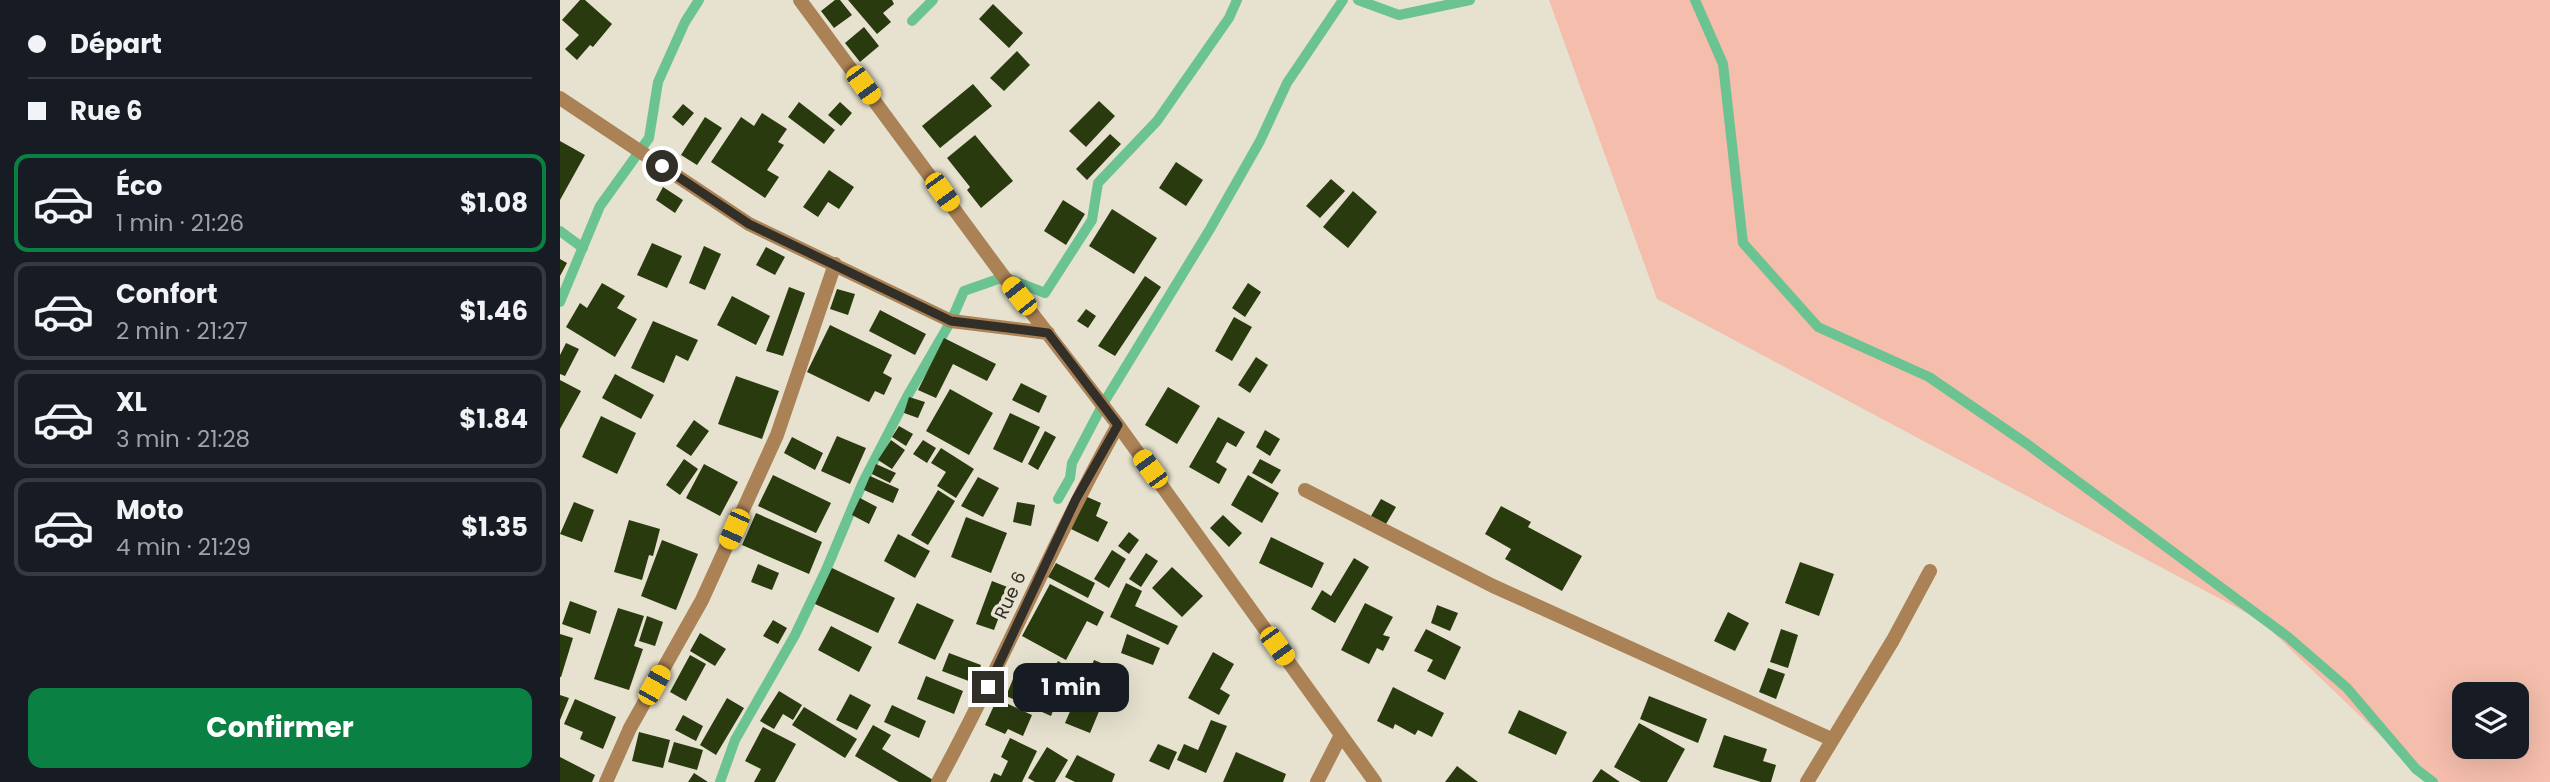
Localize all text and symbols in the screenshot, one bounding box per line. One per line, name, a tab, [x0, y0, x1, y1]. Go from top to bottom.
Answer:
text: Départ	[70, 26, 162, 62]
car	[843, 62, 884, 108]
text: Rue 6	[70, 93, 143, 129]
route start	[646, 150, 678, 182]
text: Éco	[116, 168, 162, 204]
car	[922, 169, 963, 215]
icon: car	[32, 172, 95, 235]
text: $1.08	[460, 185, 528, 221]
text: 1 min · 21:26	[116, 207, 244, 239]
car	[998, 273, 1041, 319]
text: Confort	[116, 276, 218, 312]
icon: car	[32, 280, 95, 343]
text: $1.46	[460, 293, 528, 329]
text: 2 min · 21:27	[116, 315, 248, 347]
text: XL	[116, 384, 147, 420]
icon: car	[32, 388, 95, 451]
text: $1.84	[459, 401, 528, 437]
text: 3 min · 21:28	[116, 423, 250, 455]
car	[1130, 446, 1171, 492]
text: Moto	[116, 492, 184, 528]
icon: car	[32, 496, 95, 559]
car	[716, 506, 753, 552]
text: $1.35	[461, 509, 528, 545]
text: 4 min · 21:29	[116, 531, 251, 563]
street label: Rue 6	[988, 567, 1032, 623]
car	[1257, 623, 1298, 669]
car	[635, 662, 674, 708]
callout: 1 min	[1012, 662, 1128, 712]
route end	[972, 671, 1004, 703]
text: 1 min	[1041, 671, 1101, 703]
map controls	[2452, 682, 2529, 759]
button: layers	[2452, 682, 2529, 759]
button: Confirmer	[28, 688, 532, 768]

